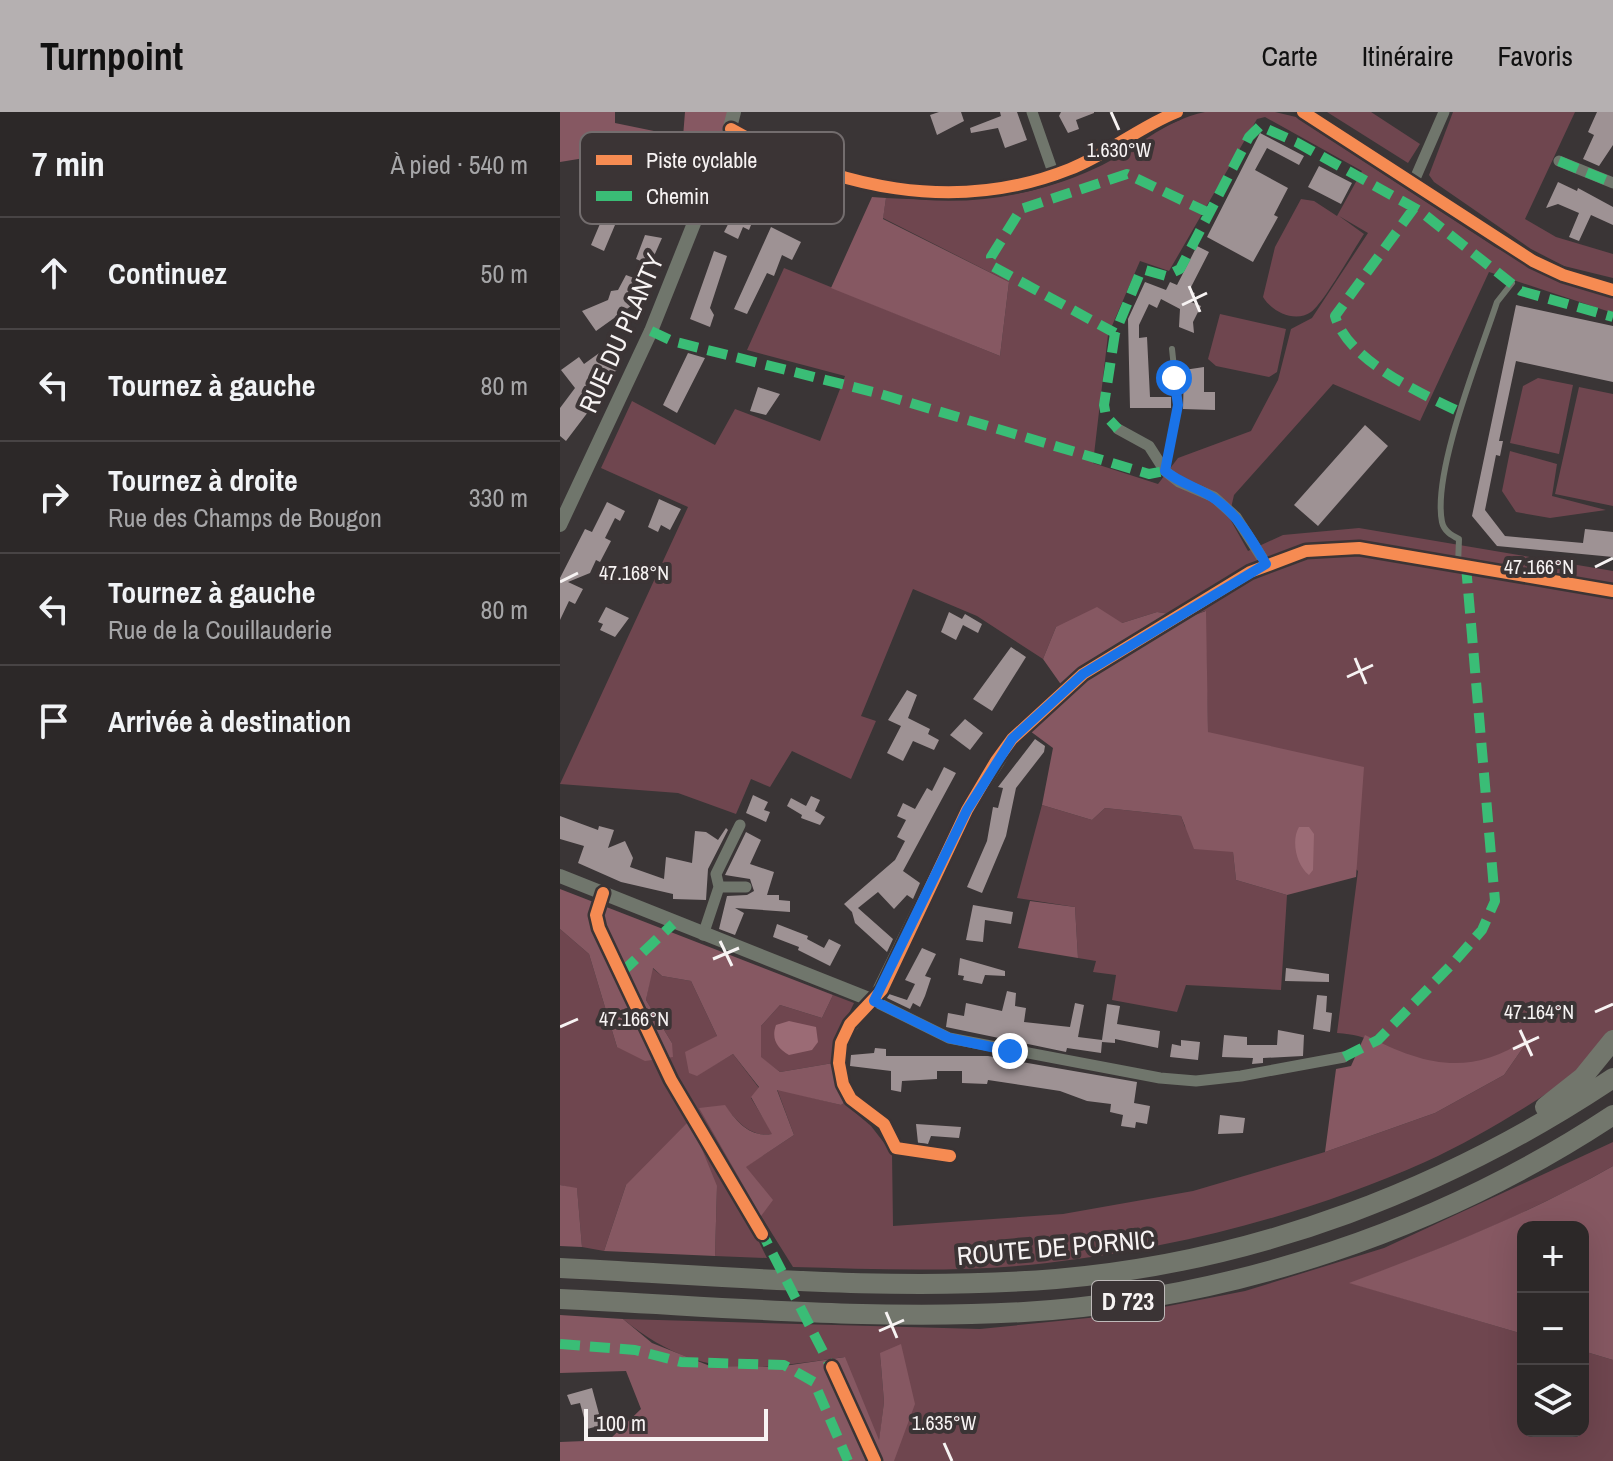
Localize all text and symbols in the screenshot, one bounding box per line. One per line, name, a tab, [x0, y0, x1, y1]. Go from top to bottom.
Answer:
text: Turnpoint	[40, 31, 183, 82]
text: Carte	[1262, 37, 1318, 75]
text: Itinéraire	[1362, 37, 1454, 75]
text: Favoris	[1498, 37, 1573, 75]
legend	[580, 132, 844, 224]
text: 1.630°W	[1087, 136, 1152, 163]
text: 7 min	[32, 141, 105, 187]
text: Piste cyclable	[646, 145, 757, 175]
text: À pied · 540 m	[390, 147, 528, 182]
text: Chemin	[646, 181, 709, 211]
street label: RUE DU PLANTY	[570, 247, 672, 418]
icon: ahead	[32, 251, 76, 295]
text: Continuez	[108, 253, 227, 293]
text: 50 m	[481, 256, 528, 291]
route start	[1156, 360, 1192, 396]
icon: left	[32, 363, 76, 407]
text: Tournez à gauche	[108, 365, 315, 405]
text: 80 m	[481, 368, 528, 403]
text: Tournez à droite	[108, 460, 298, 500]
icon: right	[32, 475, 76, 519]
text: 330 m	[469, 480, 528, 515]
text: Rue des Champs de Bougon	[108, 500, 382, 535]
text: 47.166°N	[1504, 553, 1574, 580]
text: 47.168°N	[599, 559, 669, 586]
text: Tournez à gauche	[108, 572, 315, 612]
icon: left	[32, 587, 76, 631]
text: 80 m	[481, 592, 528, 627]
text: Rue de la Couillauderie	[108, 612, 332, 647]
icon: arrive	[32, 699, 76, 743]
text: Arrivée à destination	[108, 701, 351, 741]
text: 47.164°N	[1504, 998, 1574, 1025]
text: 47.166°N	[599, 1005, 669, 1032]
route end	[992, 1033, 1028, 1069]
street label: ROUTE DE PORNIC	[955, 1221, 1157, 1273]
map controls	[1517, 1221, 1589, 1437]
button: +	[1517, 1221, 1589, 1293]
road number: D 723	[1092, 1281, 1164, 1321]
button: −	[1517, 1293, 1589, 1365]
button: layers	[1517, 1365, 1589, 1437]
scale bar	[584, 1405, 768, 1441]
text: 100 m	[596, 1408, 646, 1438]
text: 1.635°W	[912, 1409, 977, 1436]

